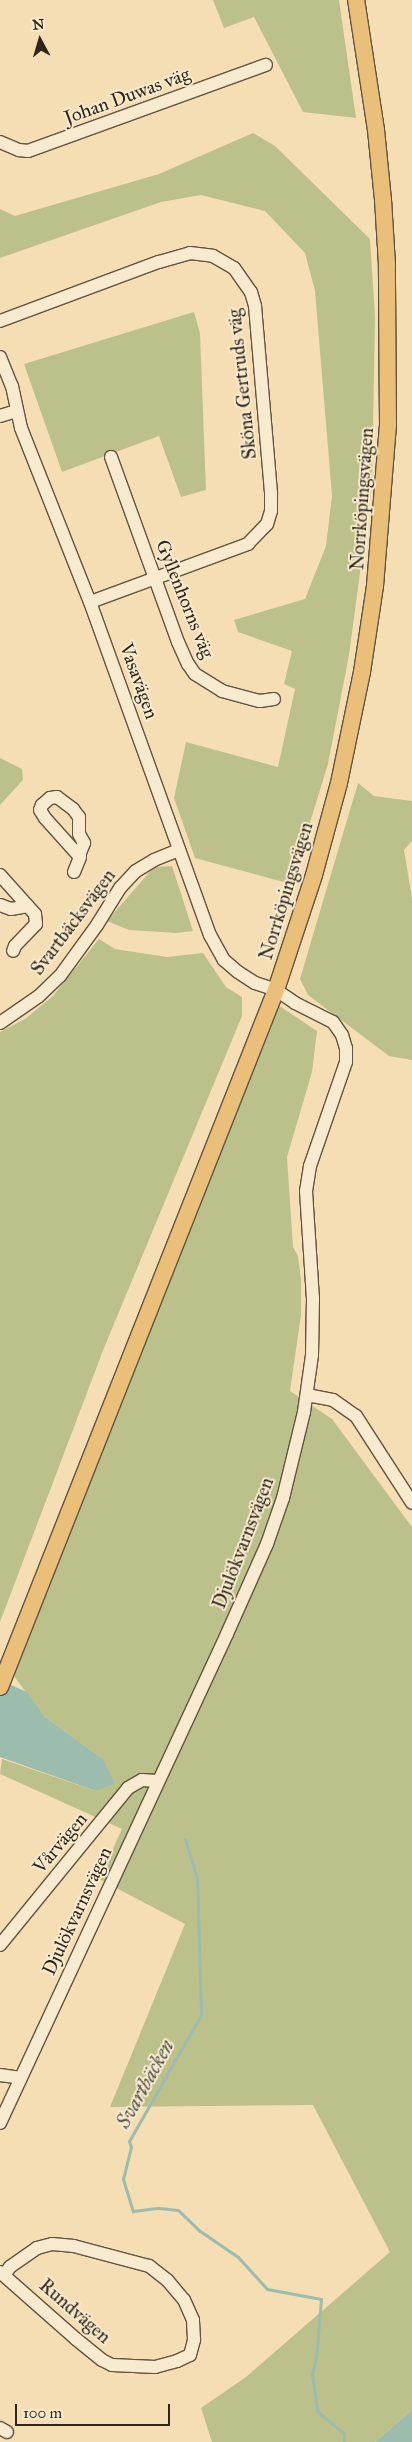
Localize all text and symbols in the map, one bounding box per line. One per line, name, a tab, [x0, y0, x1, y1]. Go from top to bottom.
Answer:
north arrow	[15, 15, 65, 65]
text: N	[32, 16, 45, 34]
street label: Johan Duwas väg	[61, 63, 193, 129]
street label: Sköna Gertruds väg	[223, 308, 261, 460]
street label: Norrköpingsvägen	[346, 427, 378, 571]
street label: Gyllenhorns väg	[151, 536, 219, 662]
street label: Vasavägen	[115, 640, 163, 722]
street label: Norrköpingsvägen	[254, 819, 318, 963]
street label: Svartbäcksvägen	[26, 864, 120, 980]
street label: Djulökvarnsvägen	[207, 1474, 279, 1612]
street label: Vårvägen	[28, 1808, 92, 1878]
street label: Djulökvarnsvägen	[37, 1843, 117, 1979]
water label: Svartbäcken	[111, 2036, 179, 2132]
street label: Rundvägen	[35, 2274, 115, 2348]
scale bar	[18, 2394, 172, 2426]
text: 100 m	[23, 2404, 62, 2422]

